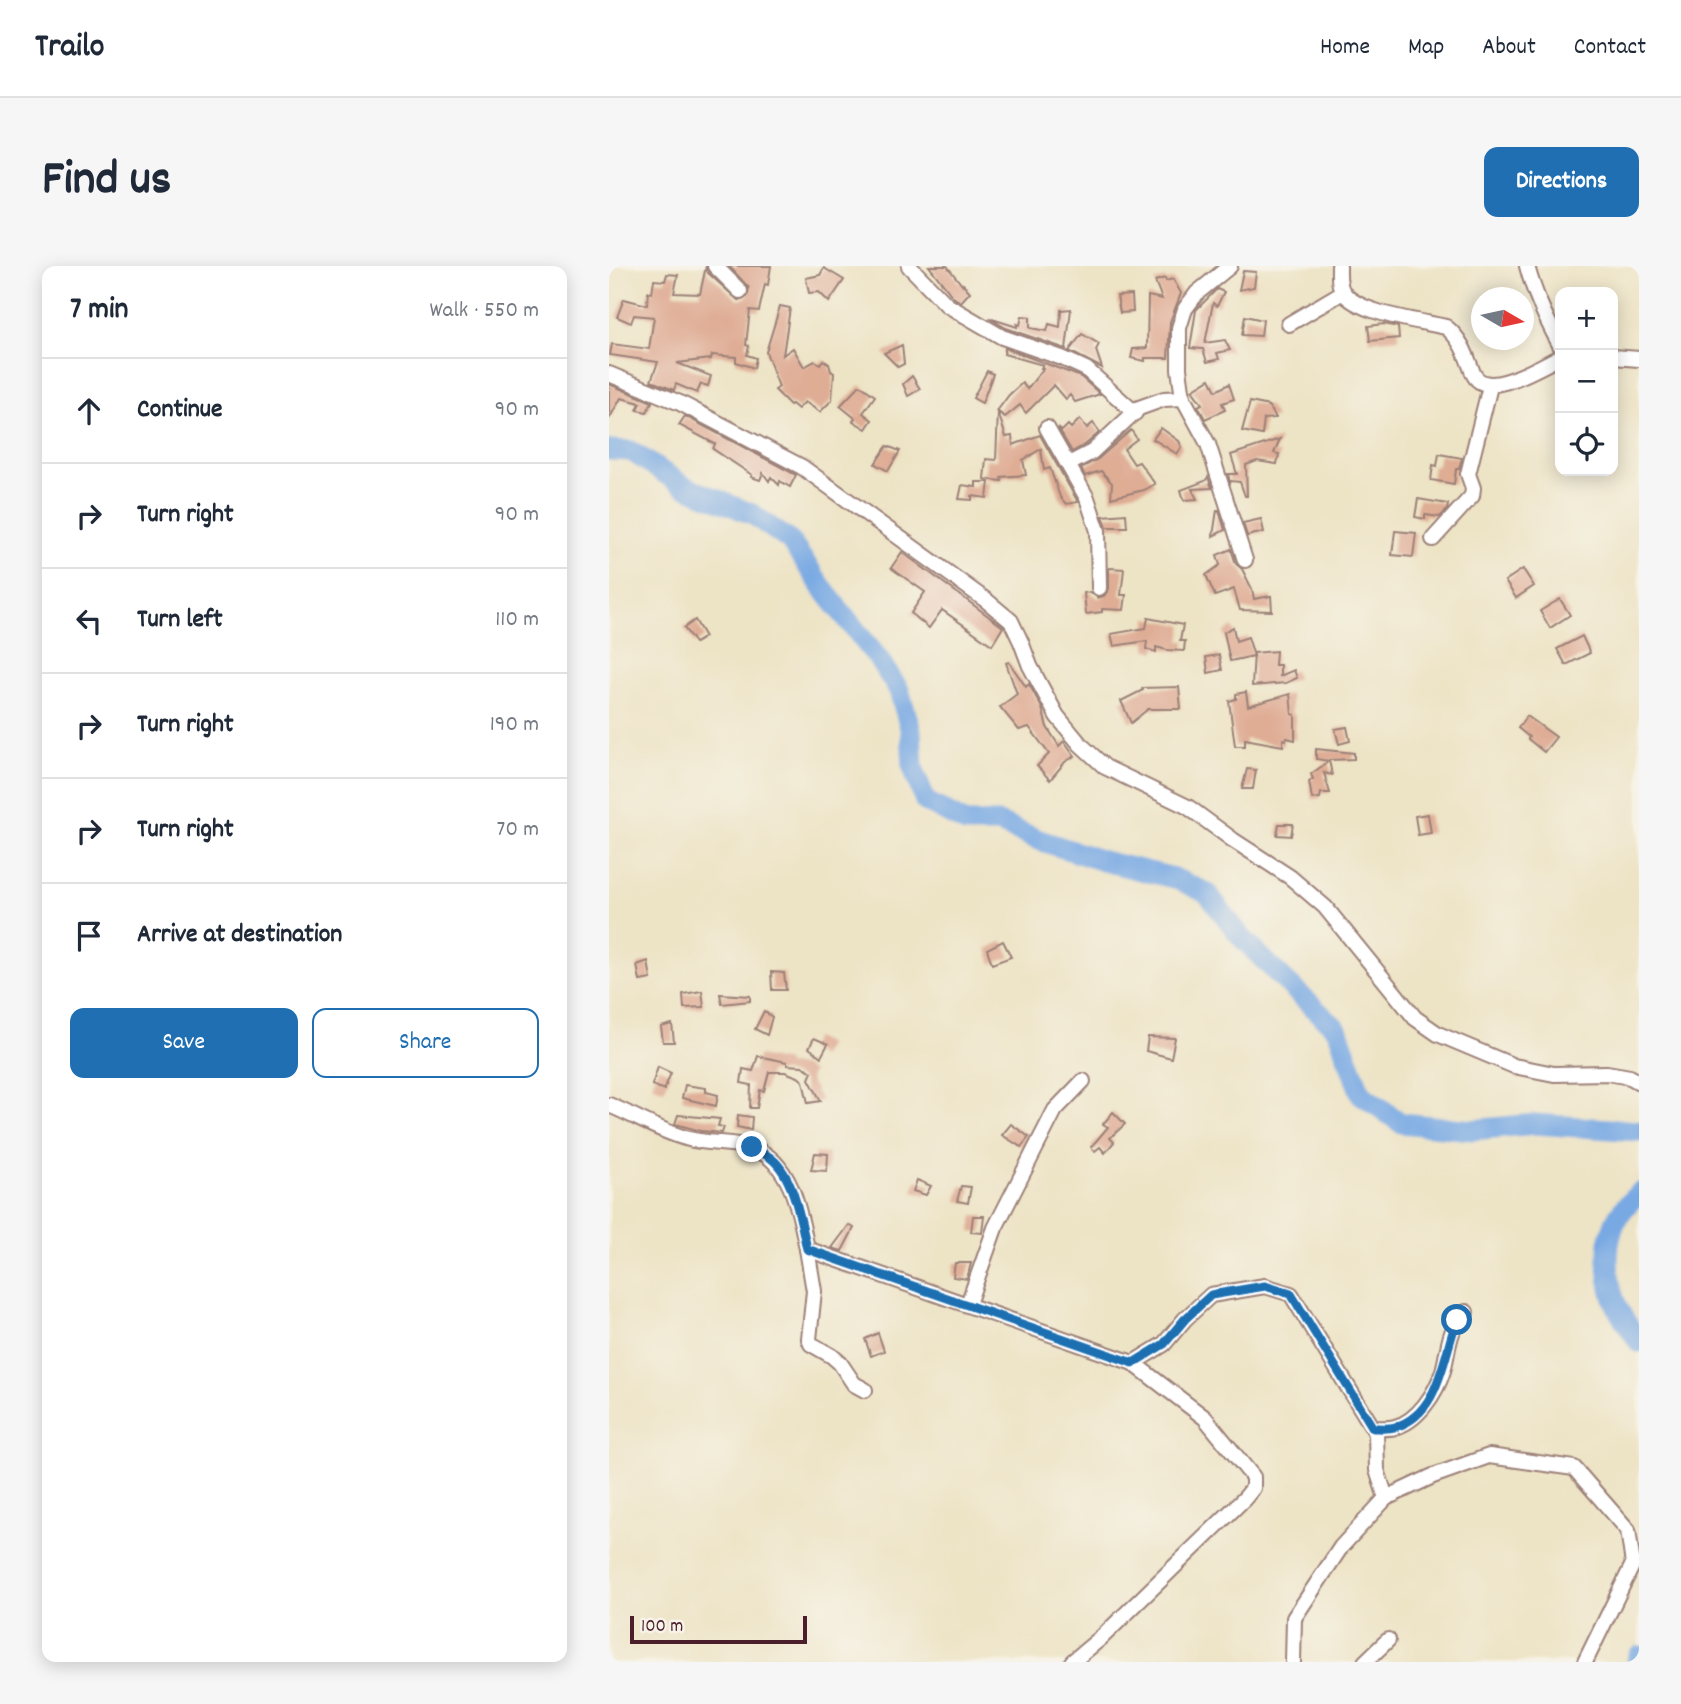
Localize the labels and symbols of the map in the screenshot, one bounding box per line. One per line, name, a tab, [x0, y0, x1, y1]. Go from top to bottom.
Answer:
north arrow	[1471, 287, 1534, 350]
route end	[736, 1131, 767, 1162]
route start	[1441, 1304, 1472, 1335]
scale bar	[630, 1613, 807, 1645]

